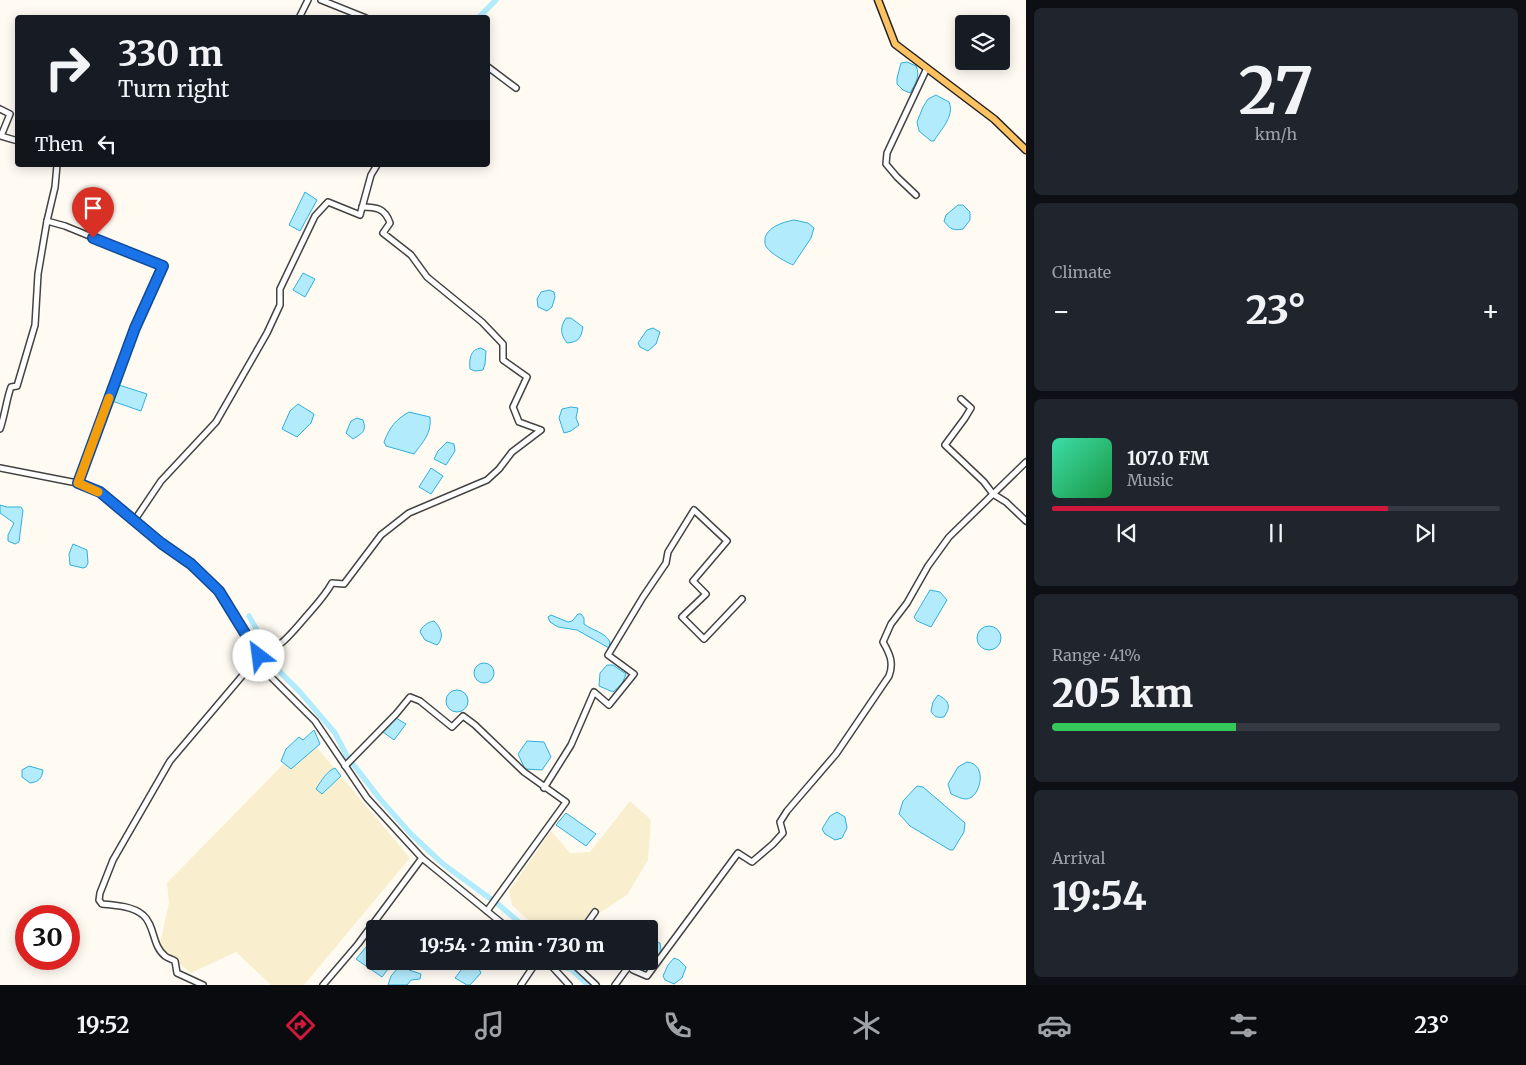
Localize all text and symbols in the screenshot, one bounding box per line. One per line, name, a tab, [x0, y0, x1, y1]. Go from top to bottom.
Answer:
map controls	[955, 15, 1010, 70]
button: layers	[955, 15, 1010, 70]
text: 330 m	[118, 32, 223, 76]
icon: right	[35, 35, 100, 100]
text: 27	[1238, 50, 1314, 132]
text: Turn right	[118, 75, 229, 103]
text: km/h	[1255, 124, 1297, 144]
icon: left	[93, 130, 121, 158]
text: Then	[35, 132, 83, 156]
pin	[72, 187, 114, 238]
icon: arrive	[79, 194, 107, 222]
text: Climate	[1052, 262, 1111, 282]
text: 23°	[1246, 287, 1306, 334]
text: −	[1052, 293, 1071, 329]
text: +	[1481, 293, 1500, 329]
text: 107.0 FM	[1127, 446, 1209, 470]
text: Music	[1127, 470, 1173, 490]
icon: previous	[1113, 519, 1141, 547]
icon: pause	[1262, 519, 1290, 547]
icon: next	[1411, 519, 1439, 547]
position arrow	[232, 629, 284, 681]
text: Range · 41%	[1052, 645, 1141, 665]
text: 205 km	[1052, 670, 1193, 717]
text: Arrival	[1052, 848, 1105, 868]
text: 19:54	[1052, 873, 1147, 920]
speed limit sign: 30	[15, 905, 80, 970]
text: 19:54 · 2 min · 730 m	[420, 933, 604, 957]
icon: directions	[283, 1008, 318, 1043]
icon: music	[472, 1008, 507, 1043]
icon: phone	[660, 1008, 695, 1043]
icon: climate	[849, 1008, 884, 1043]
icon: car	[1037, 1008, 1072, 1043]
icon: filters	[1226, 1008, 1261, 1043]
text: 19:52	[77, 1011, 130, 1039]
text: 23°	[1414, 1011, 1449, 1039]

